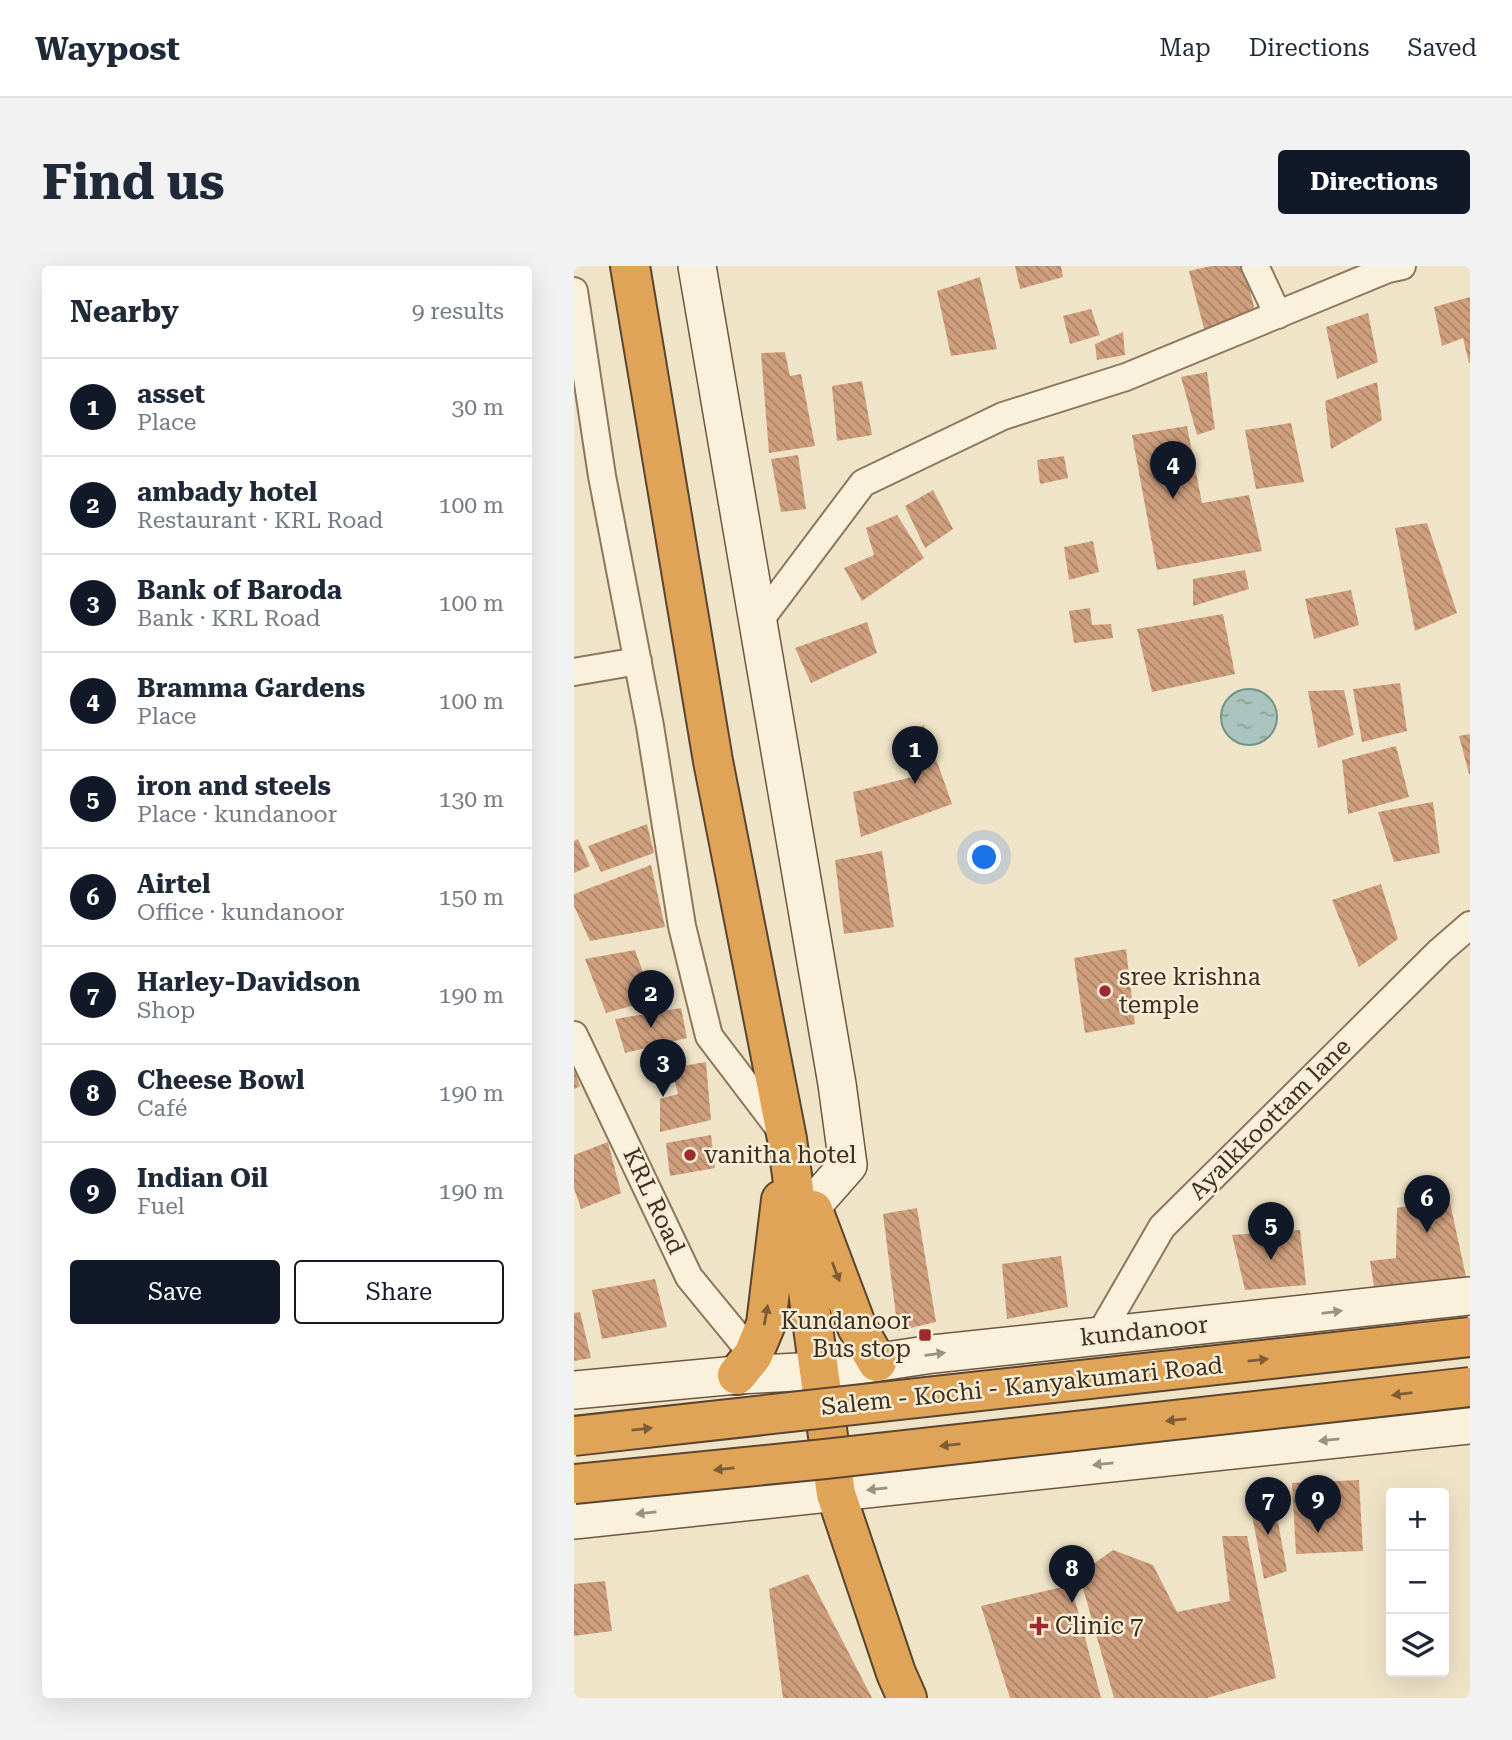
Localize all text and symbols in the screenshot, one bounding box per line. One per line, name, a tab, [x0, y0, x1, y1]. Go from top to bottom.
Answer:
text: Waypost	[35, 29, 180, 68]
text: Map	[1159, 34, 1211, 62]
text: Directions	[1249, 34, 1369, 62]
text: Saved	[1407, 34, 1477, 62]
button: Directions	[1278, 150, 1470, 214]
text: Find us	[42, 154, 225, 211]
text: Nearby	[70, 294, 179, 329]
text: 9 results	[412, 298, 504, 325]
text: asset	[137, 379, 205, 409]
text: 1	[87, 394, 99, 421]
text: 30 m	[451, 394, 504, 421]
text: Place	[137, 409, 196, 436]
pin: 4	[1150, 441, 1196, 499]
text: ambady hotel	[137, 477, 317, 507]
text: 2	[87, 492, 99, 519]
text: 100 m	[439, 492, 504, 519]
text: Restaurant · KRL Road	[137, 507, 383, 534]
text: Bank of Baroda	[137, 575, 342, 605]
text: 3	[87, 590, 99, 617]
text: 100 m	[439, 590, 504, 617]
text: Bank · KRL Road	[137, 605, 321, 632]
text: Bramma Gardens	[137, 673, 365, 703]
text: 4	[87, 688, 99, 715]
text: 100 m	[439, 688, 504, 715]
text: Place	[137, 703, 196, 730]
pin: 1	[892, 726, 938, 784]
text: iron and steels	[137, 771, 331, 801]
text: 5	[87, 786, 99, 813]
text: 130 m	[439, 786, 504, 813]
text: Place · kundanoor	[137, 801, 337, 828]
your location	[967, 840, 1001, 874]
text: Airtel	[137, 869, 211, 899]
text: 6	[87, 884, 99, 911]
text: 150 m	[439, 884, 504, 911]
text: Office · kundanoor	[137, 899, 345, 926]
place label: sree krishna temple	[1119, 963, 1261, 1019]
text: Harley-Davidson	[137, 967, 361, 997]
pin: 2	[628, 970, 674, 1028]
text: 7	[87, 982, 99, 1009]
text: 190 m	[439, 982, 504, 1009]
marker: sree krishna temple	[1097, 983, 1113, 999]
text: Shop	[137, 997, 195, 1024]
street label: Ayalkkoottam lane	[1183, 1032, 1357, 1206]
pin: 3	[640, 1039, 686, 1097]
text: Cheese Bowl	[137, 1065, 305, 1095]
text: 8	[87, 1080, 99, 1107]
text: 190 m	[439, 1080, 504, 1107]
text: Café	[137, 1095, 187, 1122]
place label: vanitha hotel	[704, 1141, 856, 1169]
street label: KRL Road	[617, 1143, 691, 1259]
marker: vanitha hotel	[682, 1147, 698, 1163]
text: Indian Oil	[137, 1163, 268, 1193]
pin: 6	[1404, 1175, 1450, 1233]
text: 9	[87, 1178, 99, 1205]
text: 190 m	[439, 1178, 504, 1205]
text: Fuel	[137, 1193, 185, 1220]
pin: 5	[1248, 1202, 1294, 1260]
button: Save	[70, 1260, 280, 1324]
button: Share	[294, 1260, 504, 1324]
one-way arrow	[830, 1261, 841, 1282]
one-way arrow	[761, 1304, 772, 1326]
place label: Kundanoor Bus stop	[781, 1307, 911, 1363]
one-way arrow	[1321, 1307, 1343, 1318]
street label: kundanoor	[1079, 1310, 1210, 1352]
marker: Kundanoor Bus stop	[917, 1327, 933, 1343]
one-way arrow	[924, 1349, 946, 1360]
street label: Salem - Kochi - Kanyakumari Road	[820, 1351, 1224, 1421]
one-way arrow	[1247, 1355, 1269, 1366]
one-way arrow	[1391, 1389, 1413, 1400]
one-way arrow	[1165, 1415, 1187, 1426]
one-way arrow	[631, 1423, 653, 1434]
one-way arrow	[1318, 1435, 1340, 1446]
one-way arrow	[939, 1440, 961, 1451]
one-way arrow	[1092, 1459, 1114, 1470]
one-way arrow	[713, 1464, 735, 1475]
pin: 9	[1295, 1475, 1341, 1533]
pin: 7	[1245, 1477, 1291, 1535]
one-way arrow	[865, 1484, 887, 1495]
map controls	[1386, 1488, 1449, 1677]
button: +	[1386, 1488, 1449, 1551]
one-way arrow	[635, 1507, 657, 1518]
pin: 8	[1049, 1545, 1095, 1603]
button: −	[1386, 1551, 1449, 1614]
place label: Clinic 7	[1055, 1612, 1143, 1640]
button: layers	[1386, 1614, 1449, 1677]
marker: Clinic 7	[1029, 1616, 1049, 1636]

